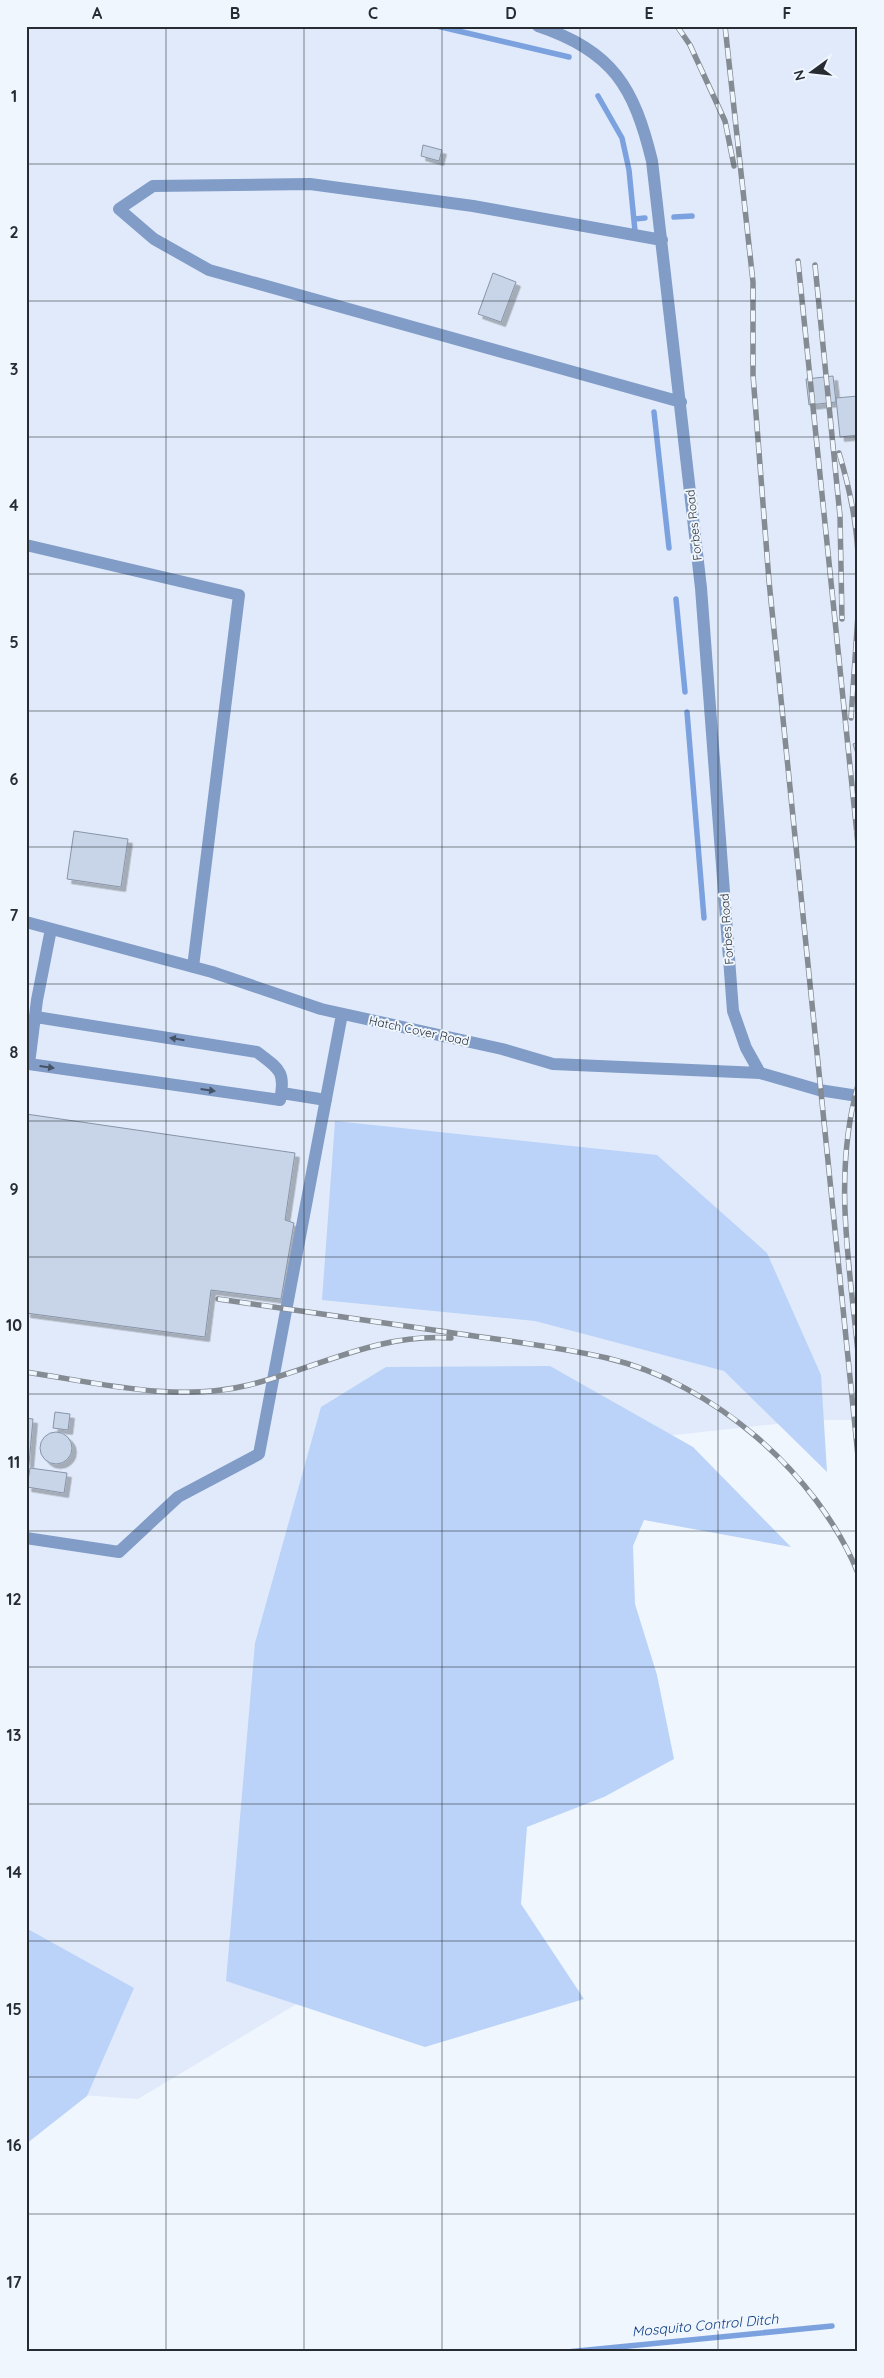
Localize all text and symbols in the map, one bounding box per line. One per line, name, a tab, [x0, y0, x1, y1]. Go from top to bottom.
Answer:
text: A	[92, 3, 103, 23]
text: B	[230, 3, 240, 23]
text: C	[368, 3, 378, 23]
text: D	[505, 3, 517, 23]
text: E	[644, 3, 654, 23]
text: F	[783, 3, 792, 23]
north arrow	[786, 48, 836, 98]
text: N	[789, 68, 809, 83]
text: 1	[11, 86, 17, 106]
text: 2	[9, 222, 19, 242]
text: 3	[10, 359, 18, 379]
street label: Forbes Road	[682, 489, 705, 561]
text: 4	[9, 495, 19, 515]
text: 5	[9, 632, 19, 652]
text: 6	[10, 769, 19, 789]
street label: Forbes Road	[717, 893, 736, 965]
text: 7	[10, 905, 19, 925]
street label: Hatch Cover Road	[368, 1013, 471, 1048]
one-way arrow	[169, 1035, 185, 1043]
text: 8	[10, 1042, 19, 1062]
one-way arrow	[39, 1063, 55, 1071]
one-way arrow	[200, 1086, 216, 1094]
text: 9	[9, 1179, 19, 1199]
text: 10	[6, 1315, 22, 1335]
text: 11	[8, 1452, 20, 1472]
text: 12	[6, 1589, 22, 1609]
text: 13	[7, 1725, 21, 1745]
text: 14	[6, 1862, 22, 1882]
text: 15	[6, 1999, 22, 2019]
text: 16	[6, 2135, 22, 2155]
text: 17	[6, 2272, 22, 2292]
water label: Mosquito Control Ditch	[631, 2310, 780, 2340]

